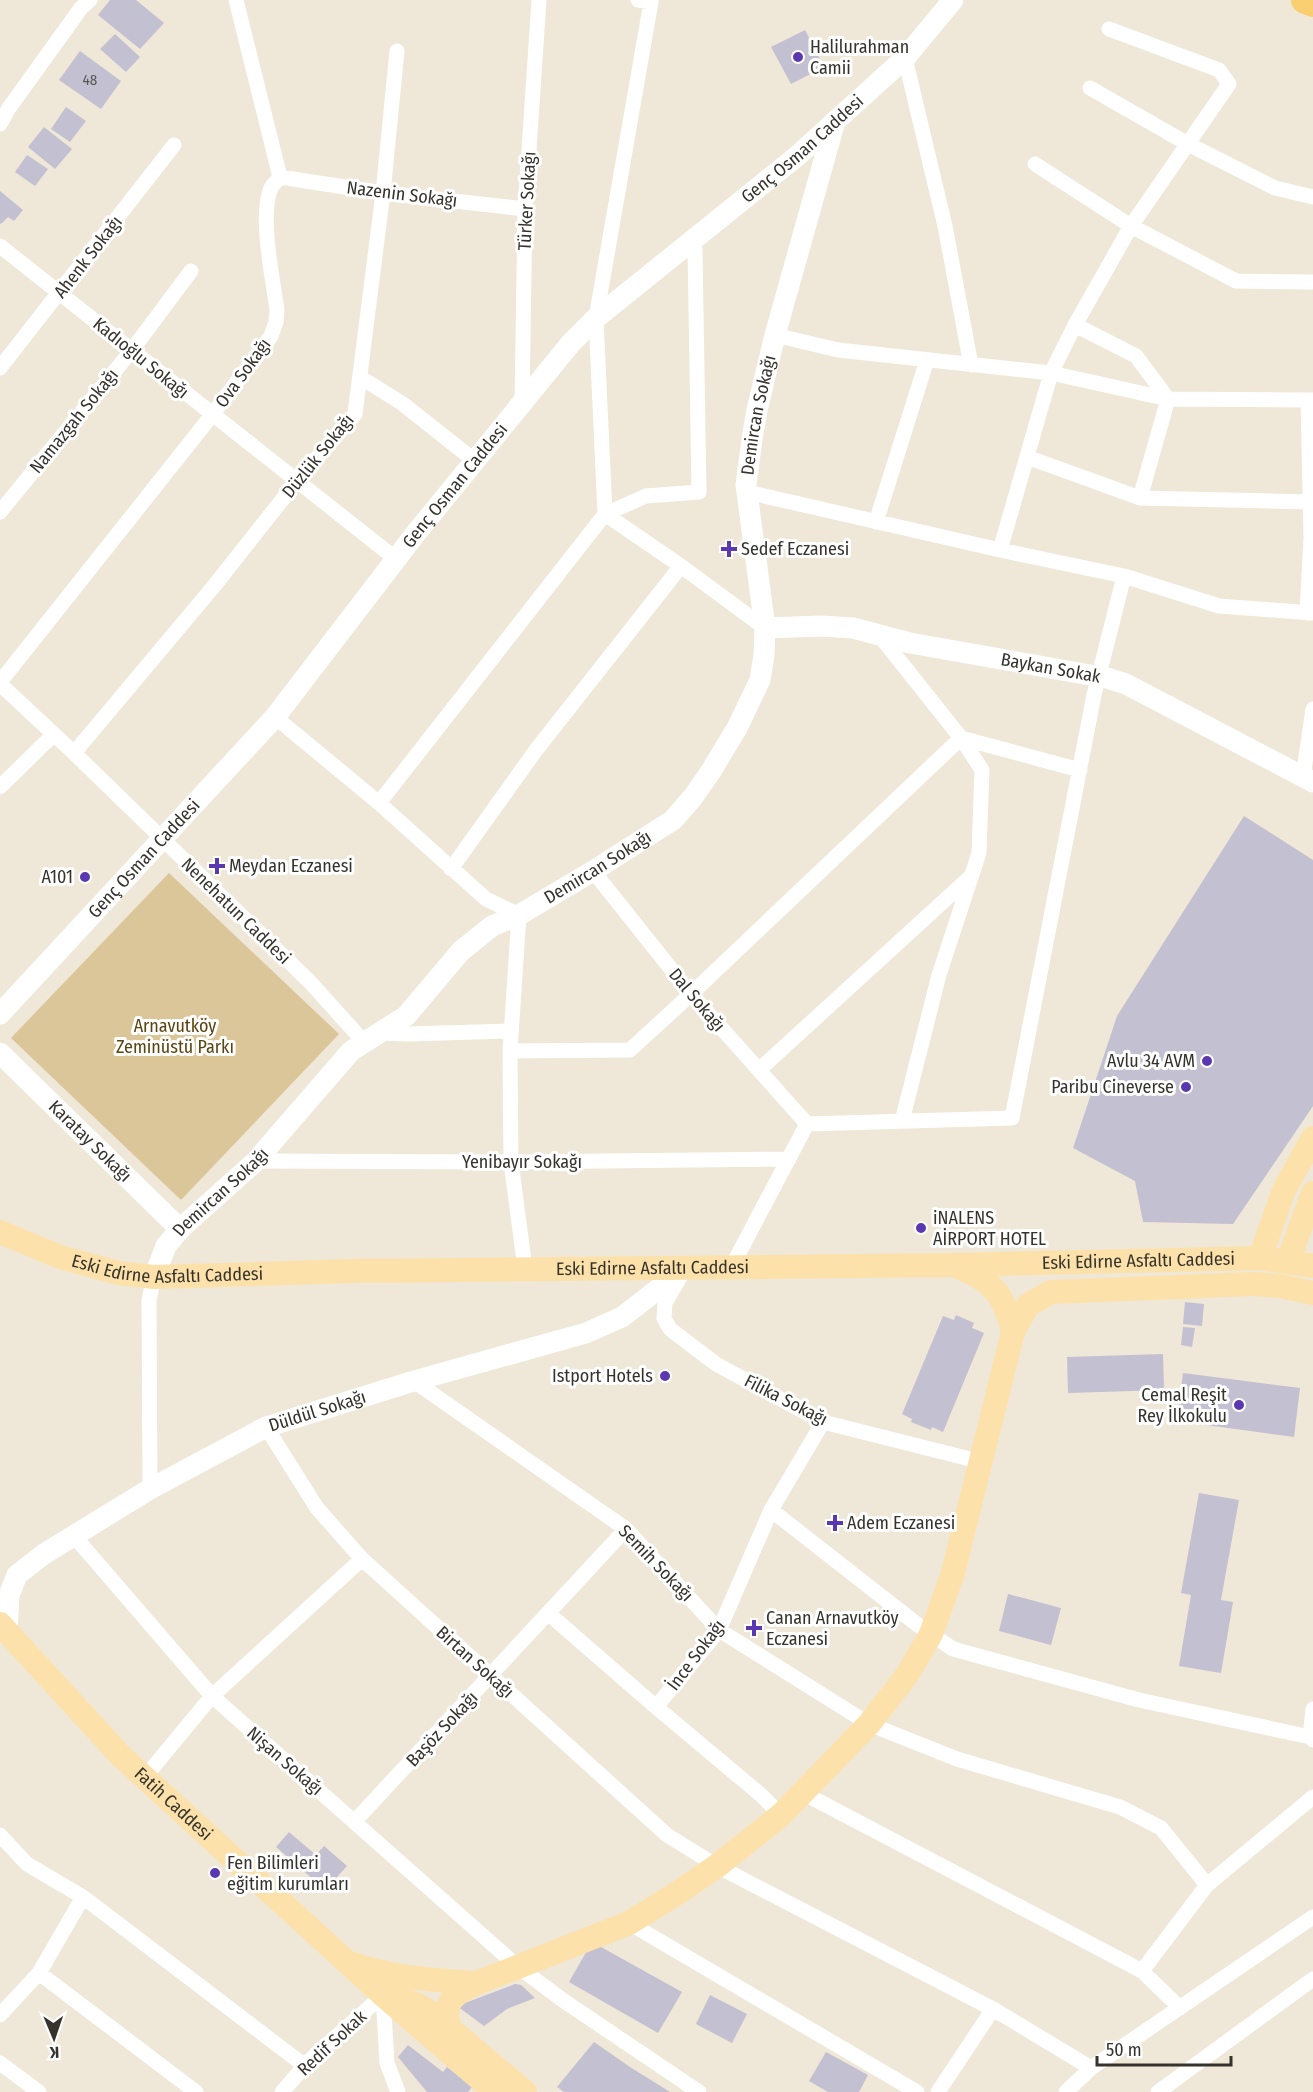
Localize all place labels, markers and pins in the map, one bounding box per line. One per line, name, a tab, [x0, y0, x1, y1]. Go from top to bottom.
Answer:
place label: Halilurahman Camii	[810, 36, 909, 79]
marker: Halilurahman Camii	[791, 50, 805, 64]
place label: Sedef Eczanesi	[741, 538, 849, 560]
marker: Sedef Eczanesi	[722, 542, 736, 556]
place label: Meydan Eczanesi	[229, 855, 353, 877]
marker: Meydan Eczanesi	[210, 859, 224, 873]
place label: A101	[41, 866, 73, 888]
marker: A101	[78, 870, 92, 884]
place label: Avlu 34 AVM	[1107, 1050, 1195, 1072]
marker: Avlu 34 AVM	[1200, 1054, 1214, 1068]
place label: Paribu Cineverse	[1051, 1076, 1174, 1098]
marker: Paribu Cineverse	[1179, 1080, 1193, 1094]
place label: iNALENS AİRPORT HOTEL	[933, 1207, 1046, 1250]
marker: iNALENS AİRPORT HOTEL	[914, 1221, 928, 1235]
place label: Istport Hotels	[552, 1365, 653, 1387]
marker: Istport Hotels	[658, 1369, 672, 1383]
place label: Cemal Reşit Rey İlkokulu	[1137, 1384, 1227, 1427]
marker: Cemal Reşit Rey İlkokulu	[1232, 1398, 1246, 1412]
place label: Adem Eczanesi	[847, 1512, 955, 1534]
marker: Adem Eczanesi	[828, 1516, 842, 1530]
place label: Canan Arnavutköy Eczanesi	[766, 1607, 899, 1650]
marker: Canan Arnavutköy Eczanesi	[747, 1621, 761, 1635]
place label: Fen Bilimleri eğitim kurumları	[227, 1852, 349, 1895]
marker: Fen Bilimleri eğitim kurumları	[208, 1866, 222, 1880]

